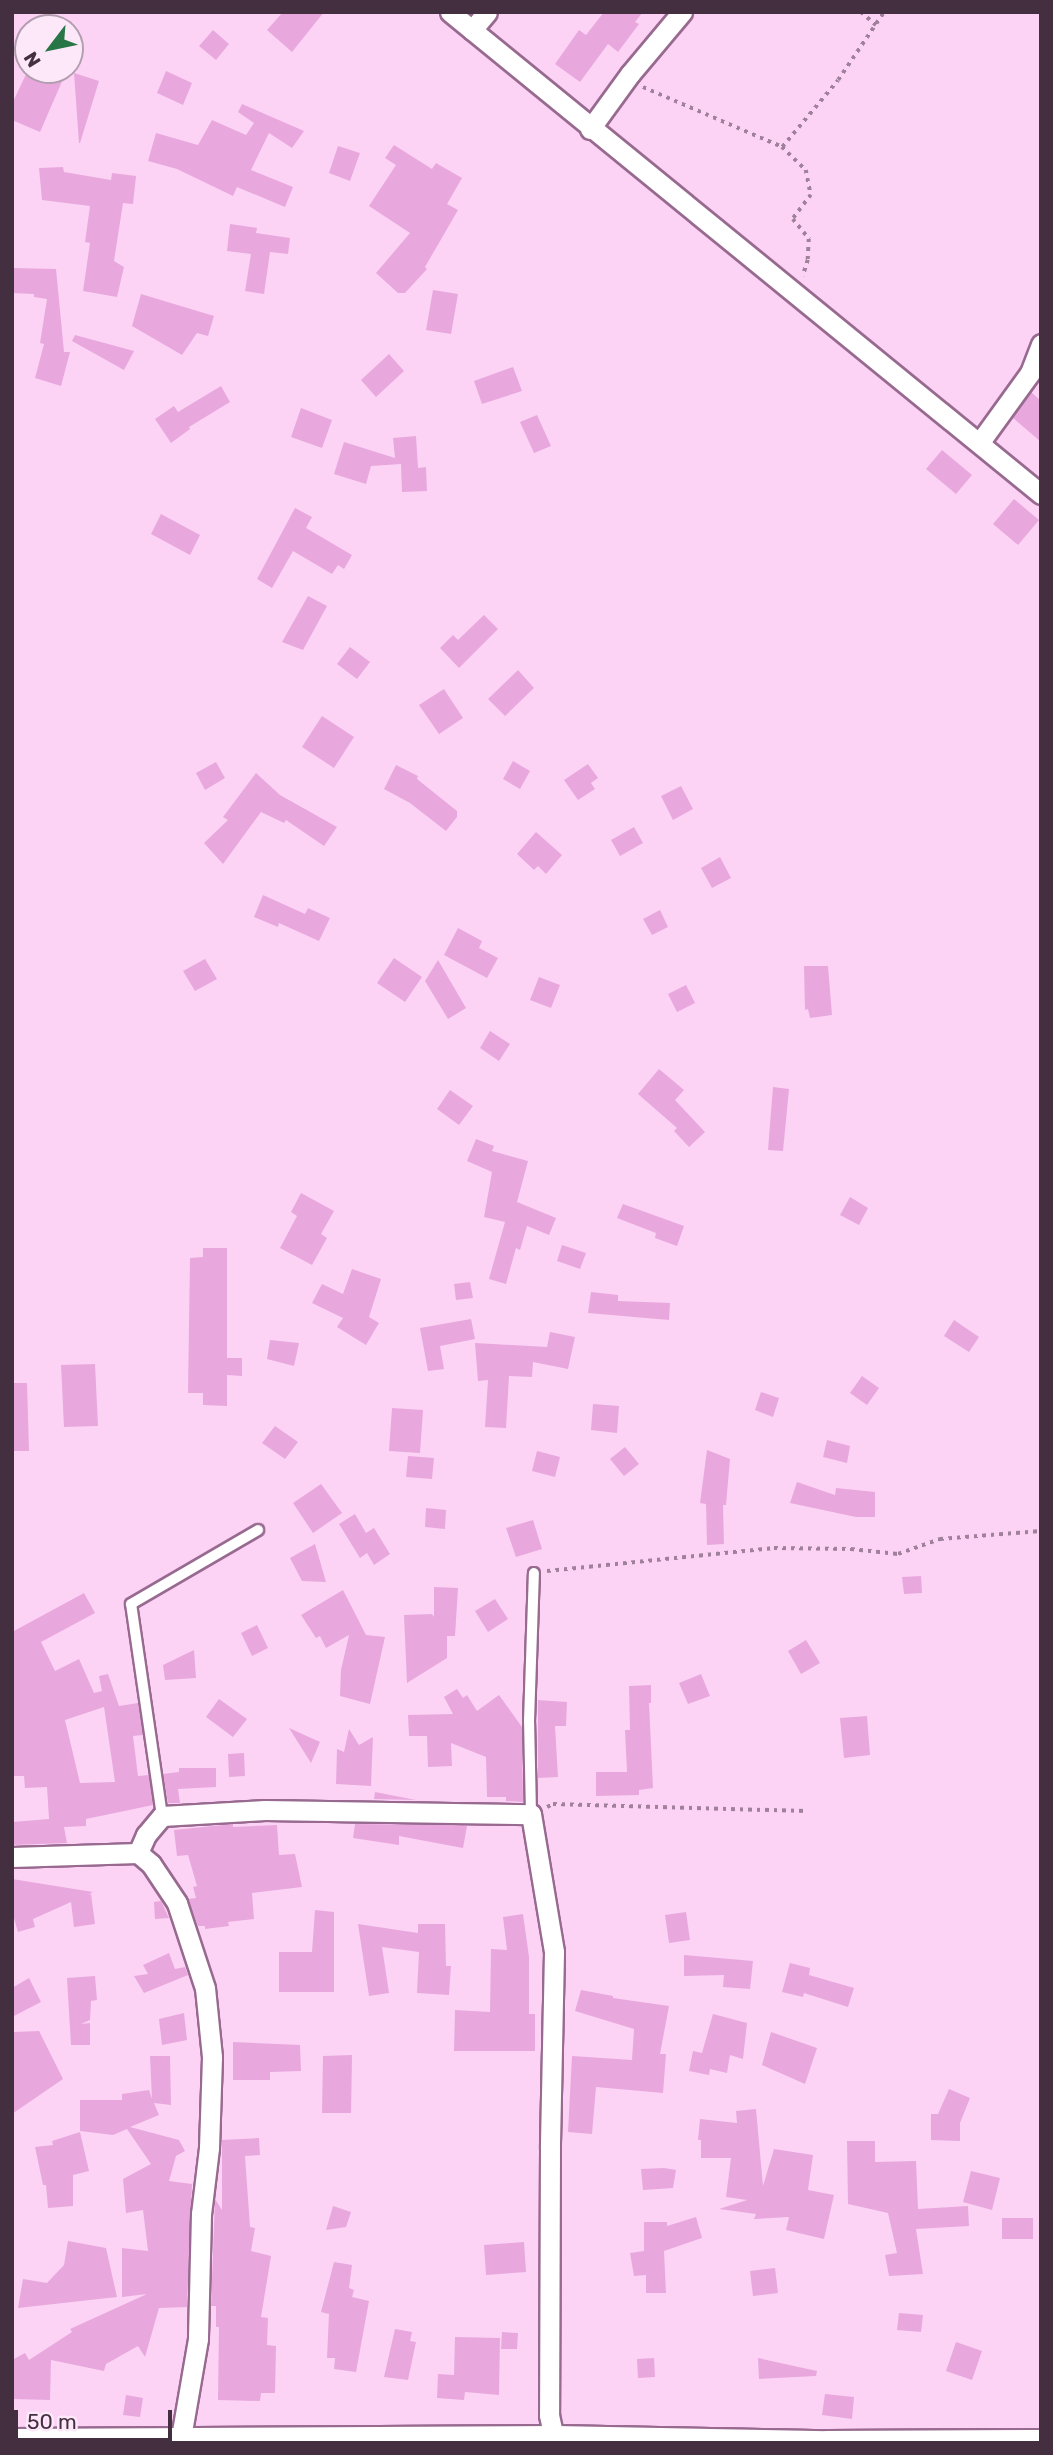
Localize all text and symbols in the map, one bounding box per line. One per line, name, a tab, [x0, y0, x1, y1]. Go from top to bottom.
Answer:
north arrow	[14, 14, 84, 84]
text: N	[19, 47, 46, 71]
scale bar	[18, 2396, 175, 2440]
text: 50 m	[27, 2409, 77, 2434]

